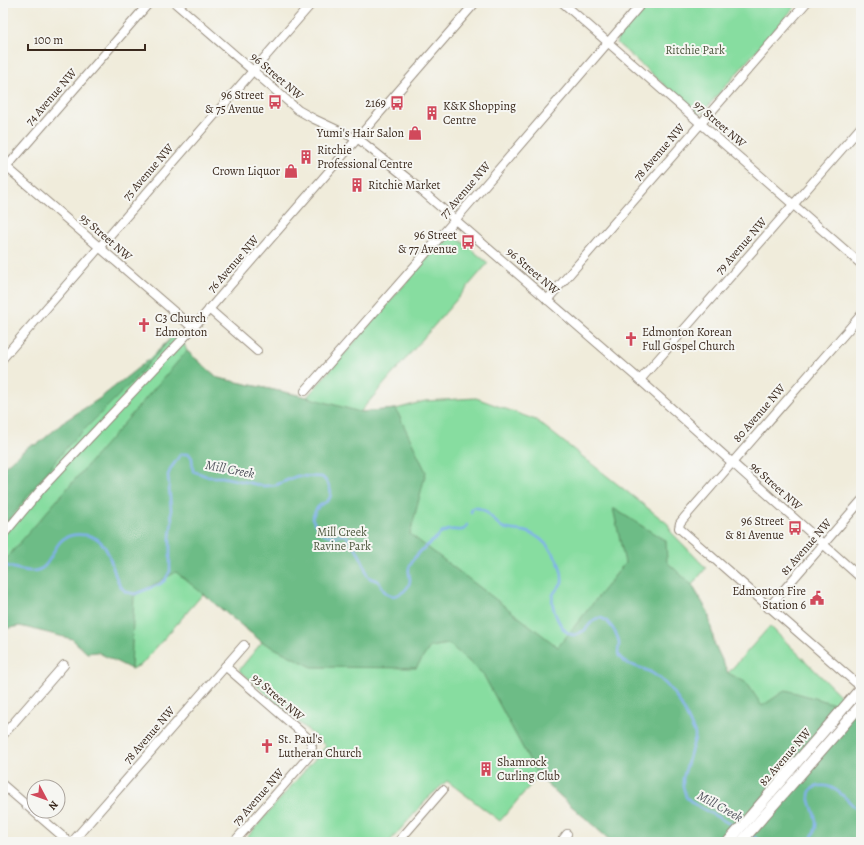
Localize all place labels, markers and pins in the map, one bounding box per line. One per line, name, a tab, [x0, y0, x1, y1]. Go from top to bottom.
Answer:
place label: 96 Street & 75 Avenue	[205, 87, 264, 117]
bus stop icon: 96 Street & 75 Avenue	[267, 94, 283, 110]
place label: 2169	[365, 95, 386, 111]
bus stop icon: 2169	[389, 95, 405, 111]
place label: K&K Shopping Centre	[443, 98, 516, 128]
building icon: K&K Shopping Centre	[424, 105, 440, 121]
place label: Yumi's Hair Salon	[316, 125, 404, 141]
shop icon: Yumi's Hair Salon	[407, 125, 423, 141]
place label: Ritchie Professional Centre	[317, 142, 413, 172]
building icon: Ritchie Professional Centre	[298, 149, 314, 165]
place label: Crown Liquor	[212, 163, 280, 179]
shop icon: Crown Liquor	[283, 163, 299, 179]
building icon: Ritchie Market	[349, 177, 365, 193]
place label: Ritchie Market	[368, 177, 441, 193]
place label: 96 Street & 77 Avenue	[398, 227, 457, 257]
bus stop icon: 96 Street & 77 Avenue	[460, 234, 476, 250]
place label: C3 Church Edmonton	[155, 310, 208, 340]
church icon: C3 Church Edmonton	[136, 317, 152, 333]
place label: Edmonton Korean Full Gospel Church	[642, 324, 735, 354]
church icon: Edmonton Korean Full Gospel Church	[623, 331, 639, 347]
place label: 96 Street & 81 Avenue	[725, 513, 784, 543]
bus stop icon: 96 Street & 81 Avenue	[787, 520, 803, 536]
place label: Edmonton Fire Station 6	[732, 583, 806, 613]
public building icon: Edmonton Fire Station 6	[809, 590, 825, 606]
place label: St. Paul's Lutheran Church	[278, 731, 362, 761]
church icon: St. Paul's Lutheran Church	[259, 738, 275, 754]
place label: Shamrock Curling Club	[497, 754, 560, 784]
building icon: Shamrock Curling Club	[478, 761, 494, 777]

